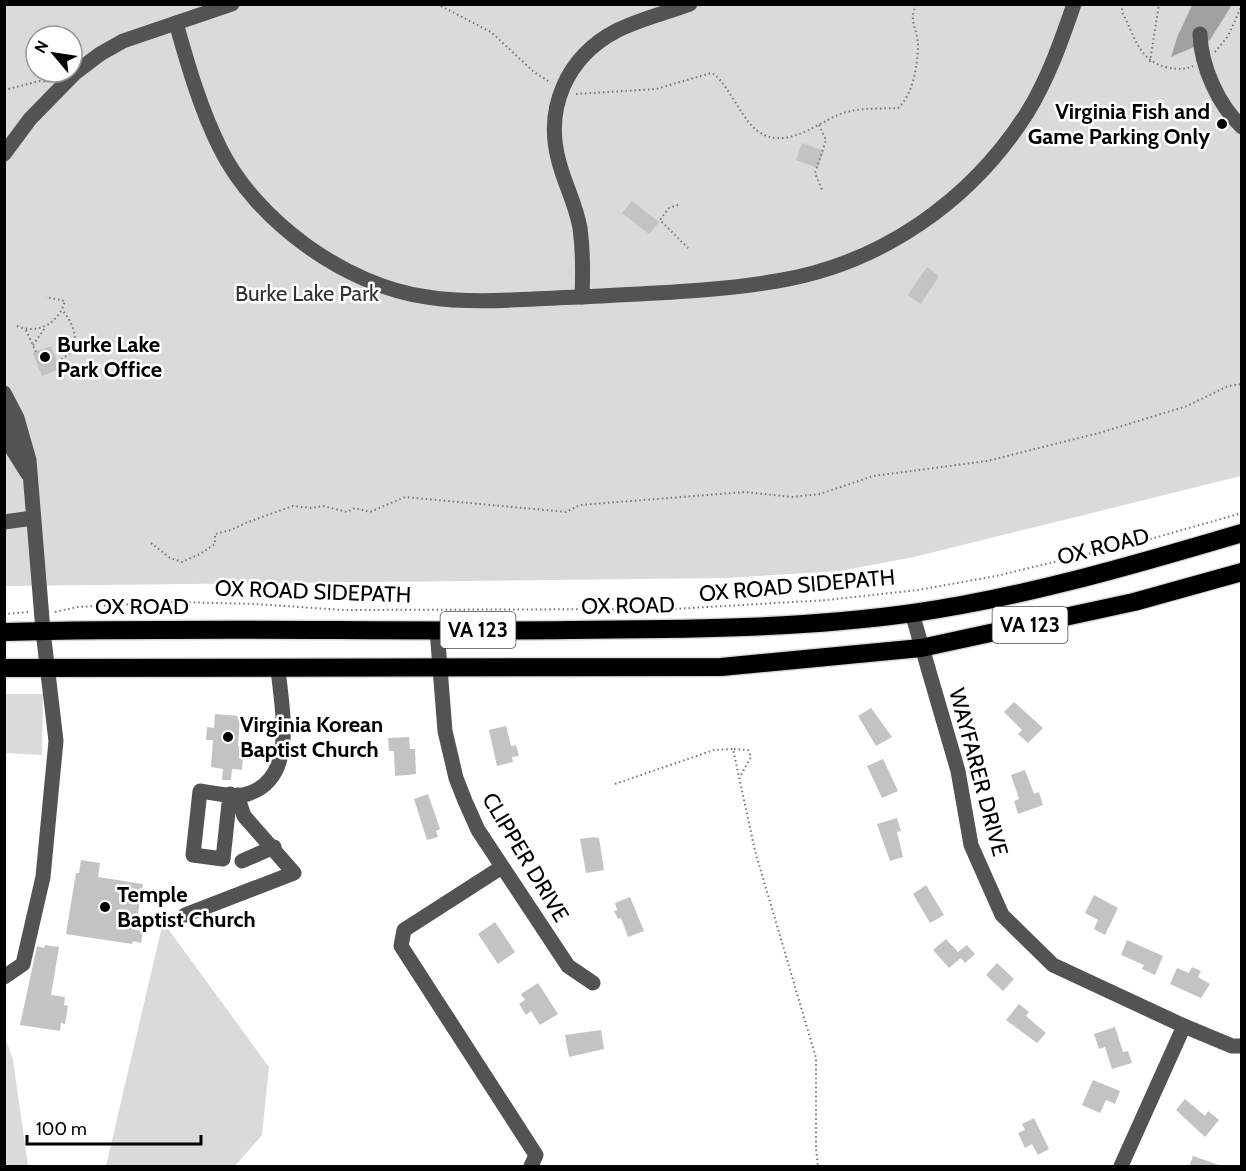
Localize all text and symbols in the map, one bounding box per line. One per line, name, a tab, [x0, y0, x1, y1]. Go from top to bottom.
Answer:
north arrow	[24, 24, 84, 84]
text: N	[30, 37, 52, 57]
place label: Virginia Fish and Game Parking Only	[1028, 98, 1210, 150]
marker: Virginia Fish and Game Parking Only	[1215, 117, 1229, 131]
park label: Burke Lake Park	[235, 280, 379, 307]
place label: Burke Lake Park Office	[57, 331, 162, 383]
marker: Burke Lake Park Office	[38, 350, 52, 364]
street label: OX ROAD	[1054, 522, 1152, 571]
street label: OX ROAD SIDEPATH	[698, 563, 896, 608]
street label: OX ROAD SIDEPATH	[214, 575, 412, 608]
street label: OX ROAD	[581, 591, 675, 620]
street label: OX ROAD	[95, 593, 189, 620]
road number: VA 123	[992, 607, 1068, 643]
road number: VA 123	[440, 612, 516, 648]
street label: WAYFARER DRIVE	[943, 685, 1014, 859]
place label: Virginia Korean Baptist Church	[240, 711, 383, 763]
marker: Virginia Korean Baptist Church	[221, 730, 235, 744]
street label: CLIPPER DRIVE	[476, 788, 575, 927]
place label: Temple Baptist Church	[117, 881, 256, 933]
marker: Temple Baptist Church	[98, 900, 112, 914]
scale bar	[27, 1108, 201, 1146]
text: 100 m	[36, 1118, 87, 1140]

